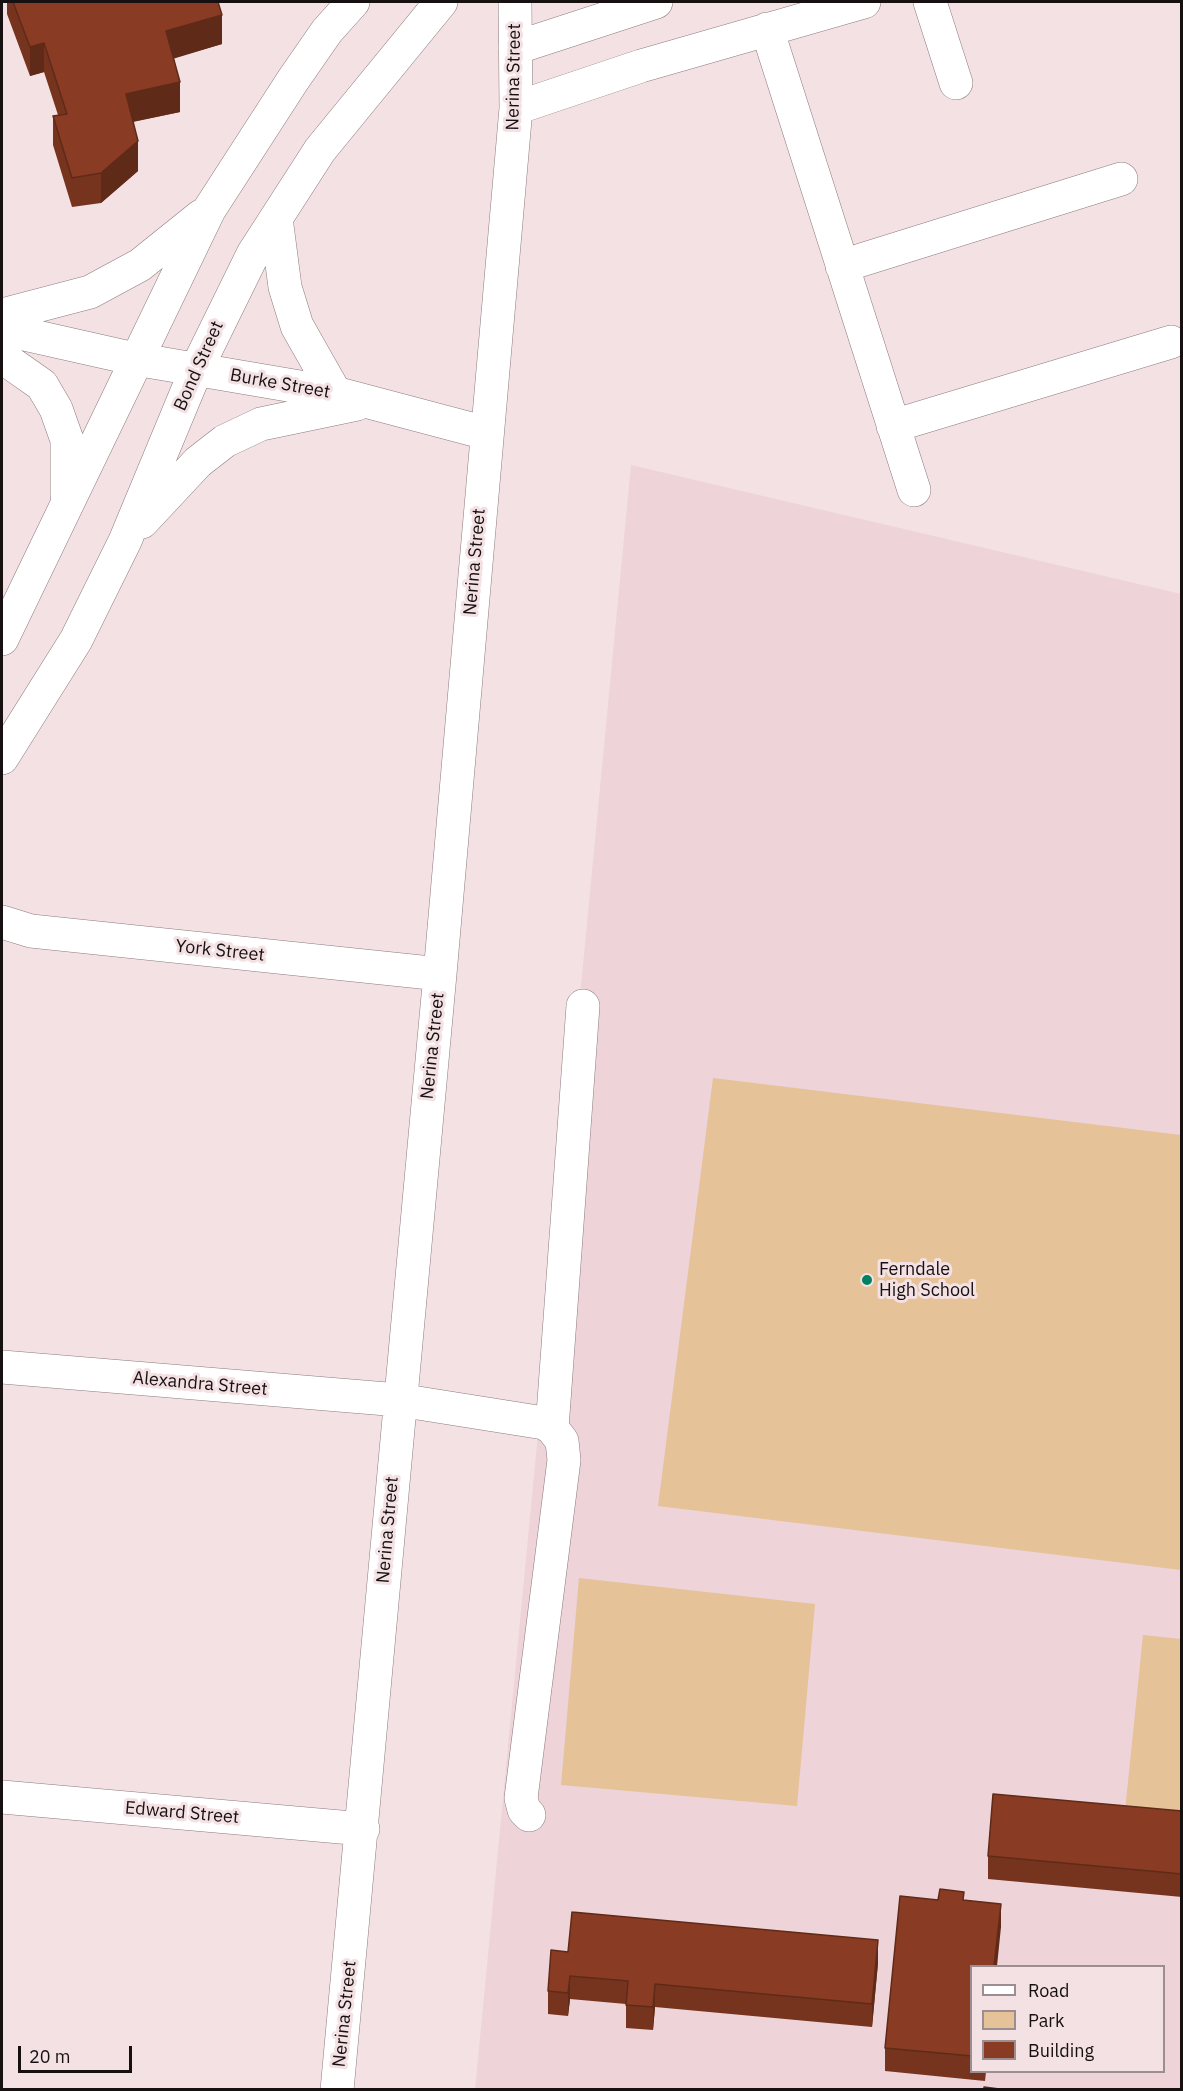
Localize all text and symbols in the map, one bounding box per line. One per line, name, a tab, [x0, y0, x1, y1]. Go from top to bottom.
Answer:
street label: Nerina Street	[502, 23, 526, 131]
street label: Bond Street	[170, 318, 228, 414]
street label: Burke Street	[228, 365, 332, 403]
street label: Nerina Street	[460, 508, 490, 616]
street label: York Street	[174, 936, 266, 966]
street label: Nerina Street	[417, 992, 449, 1100]
place label: Ferndale High School	[879, 1259, 975, 1302]
marker: Ferndale High School	[860, 1273, 874, 1287]
street label: Alexandra Street	[132, 1367, 268, 1401]
street label: Nerina Street	[373, 1476, 403, 1584]
street label: Edward Street	[124, 1797, 240, 1829]
street label: Nerina Street	[329, 1960, 361, 2068]
legend	[970, 1965, 1165, 2073]
text: Road	[1028, 1979, 1069, 2002]
text: Park	[1028, 2009, 1064, 2032]
scale bar	[21, 2034, 135, 2072]
text: Building	[1028, 2039, 1094, 2062]
text: 20 m	[29, 2045, 71, 2068]

